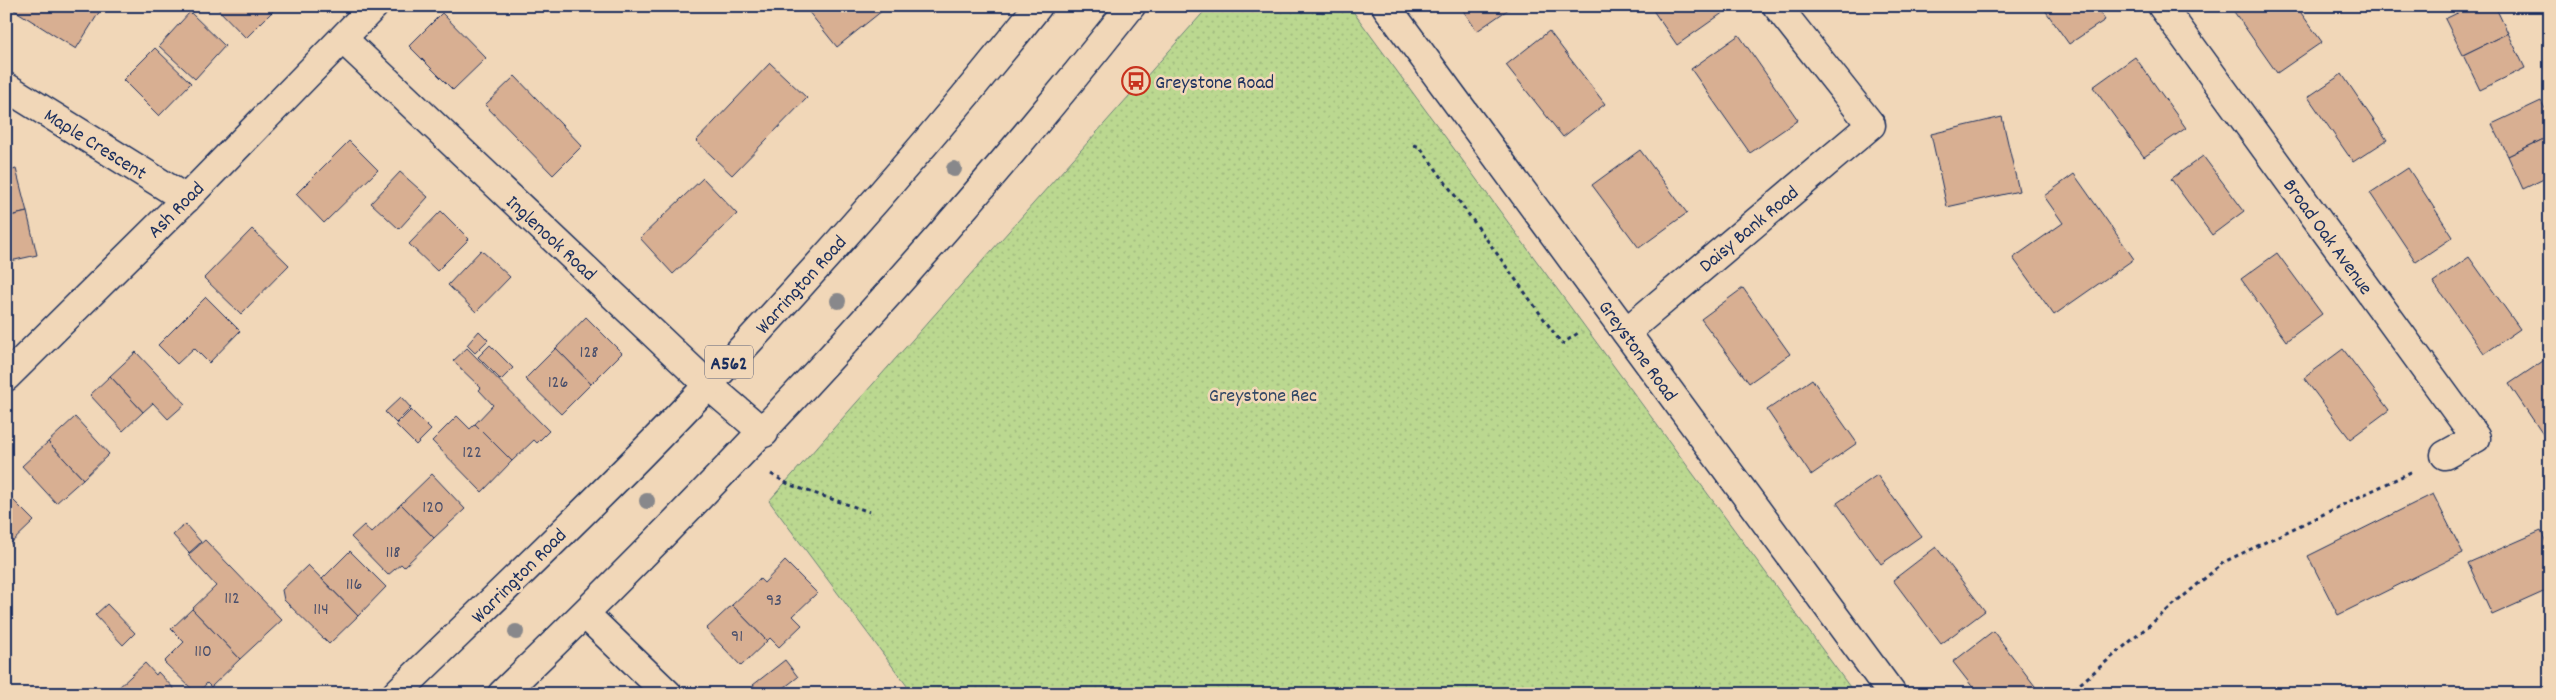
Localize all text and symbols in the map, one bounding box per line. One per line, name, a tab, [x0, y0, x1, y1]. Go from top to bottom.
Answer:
bus stop icon: Greystone Road	[1121, 66, 1151, 96]
place label: Greystone Road	[1155, 70, 1274, 98]
street label: Maple Crescent	[38, 103, 151, 188]
street label: Broad Oak Avenue	[2275, 174, 2378, 302]
street label: Ash Road	[142, 176, 212, 246]
street label: Daisy Bank Road	[1694, 180, 1806, 280]
street label: Inglenook Road	[498, 190, 602, 289]
street label: Warrington Road	[750, 230, 854, 342]
street label: Greystone Road	[1590, 295, 1683, 408]
house number: 128	[579, 341, 599, 366]
road number: A562	[705, 346, 753, 378]
house number: 126	[548, 371, 568, 396]
park label: Greystone Rec	[1209, 383, 1317, 411]
house number: 122	[462, 441, 482, 466]
house number: 120	[422, 496, 444, 521]
street label: Warrington Road	[466, 523, 574, 631]
house number: 118	[385, 541, 401, 566]
house number: 116	[346, 573, 362, 598]
house number: 112	[224, 587, 240, 612]
house number: 93	[766, 589, 782, 614]
house number: 114	[313, 598, 329, 623]
house number: 91	[731, 625, 743, 650]
house number: 110	[194, 640, 212, 665]

